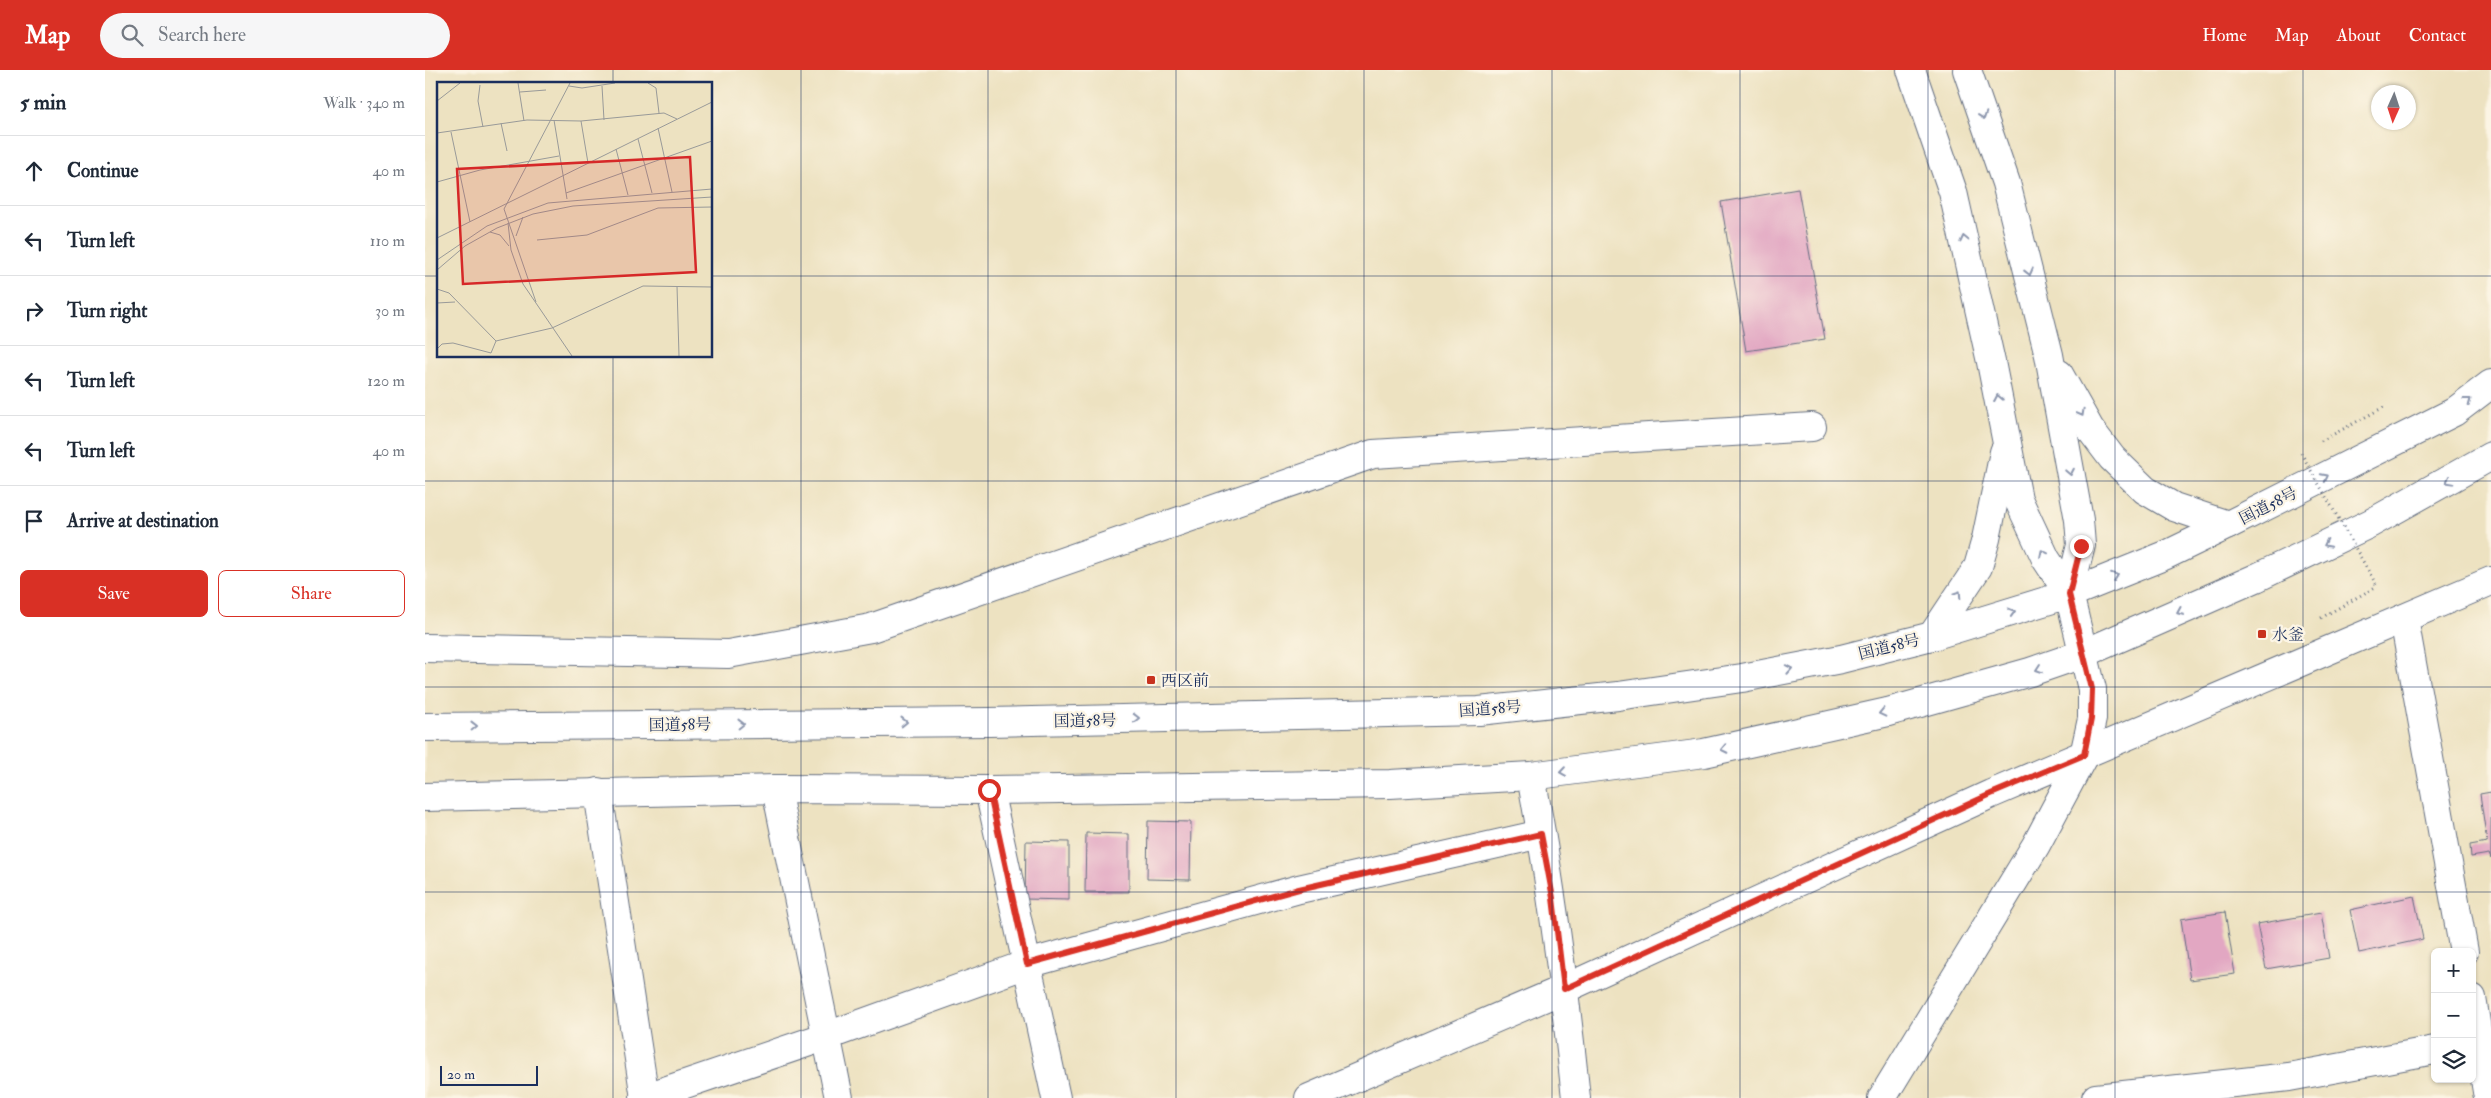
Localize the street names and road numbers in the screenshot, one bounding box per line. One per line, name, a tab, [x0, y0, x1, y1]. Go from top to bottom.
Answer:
street label: 国道58号	[2236, 483, 2301, 529]
street label: 国道58号	[1856, 630, 1922, 664]
street label: 国道58号	[1458, 697, 1522, 721]
street label: 国道58号	[1054, 710, 1116, 732]
street label: 国道58号	[649, 714, 711, 736]

